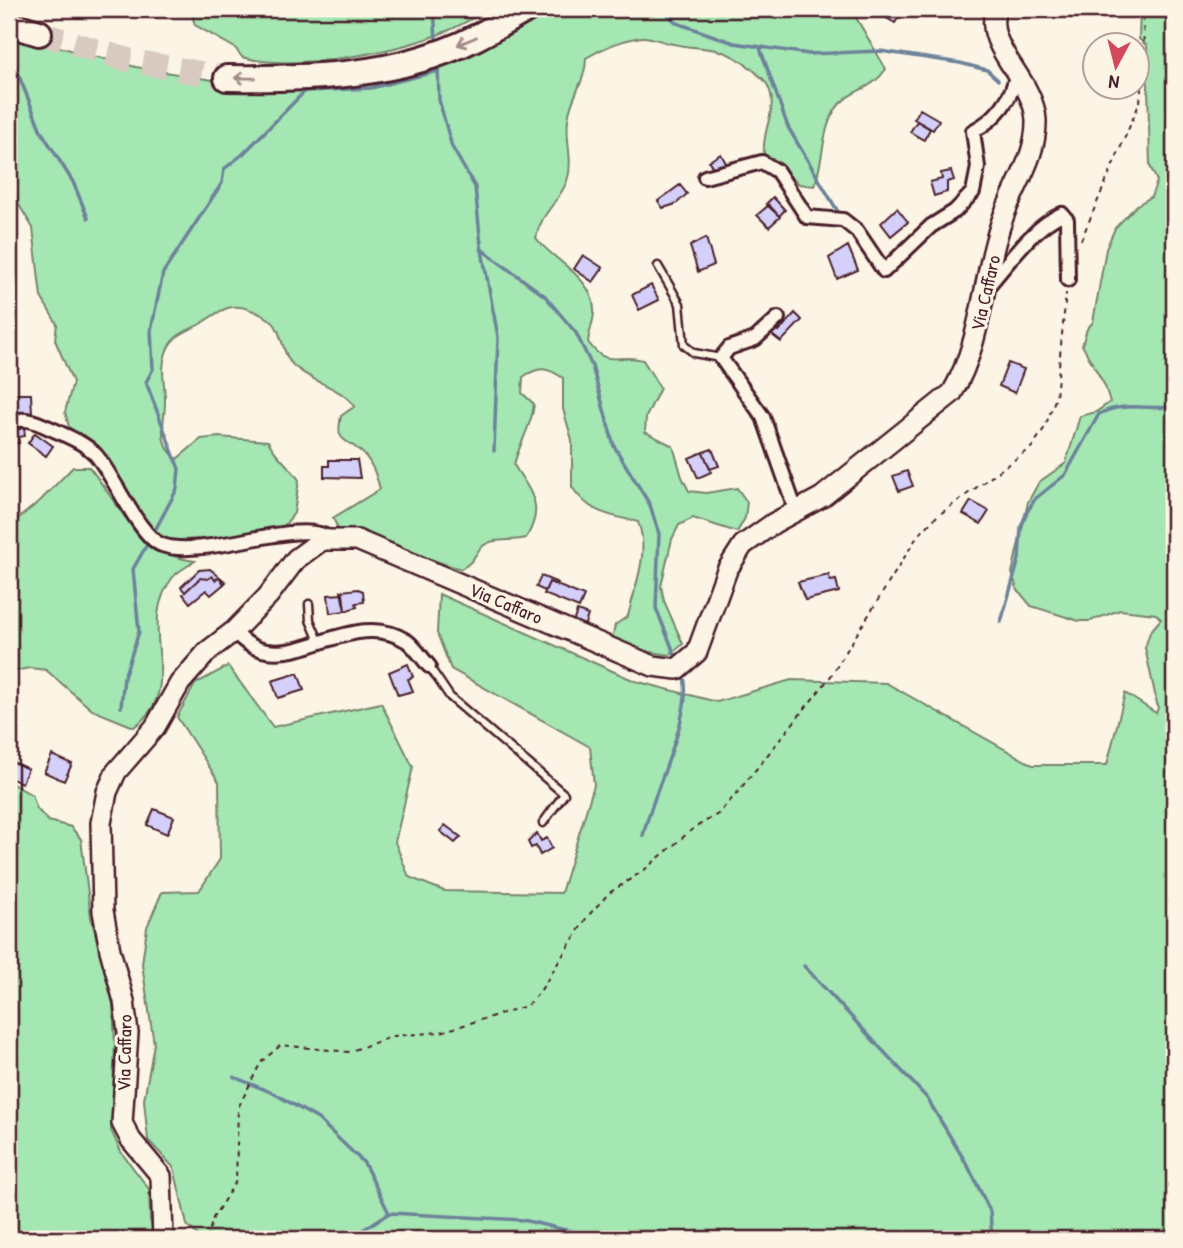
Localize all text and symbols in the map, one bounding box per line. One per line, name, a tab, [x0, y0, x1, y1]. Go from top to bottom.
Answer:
north arrow	[1082, 32, 1152, 102]
one-way arrow	[457, 36, 478, 49]
text: N	[1107, 69, 1121, 96]
one-way arrow	[233, 71, 256, 85]
street label: Via Caffaro	[964, 252, 1006, 333]
street label: Via Caffaro	[465, 576, 547, 630]
street label: Via Caffaro	[110, 1014, 138, 1092]

